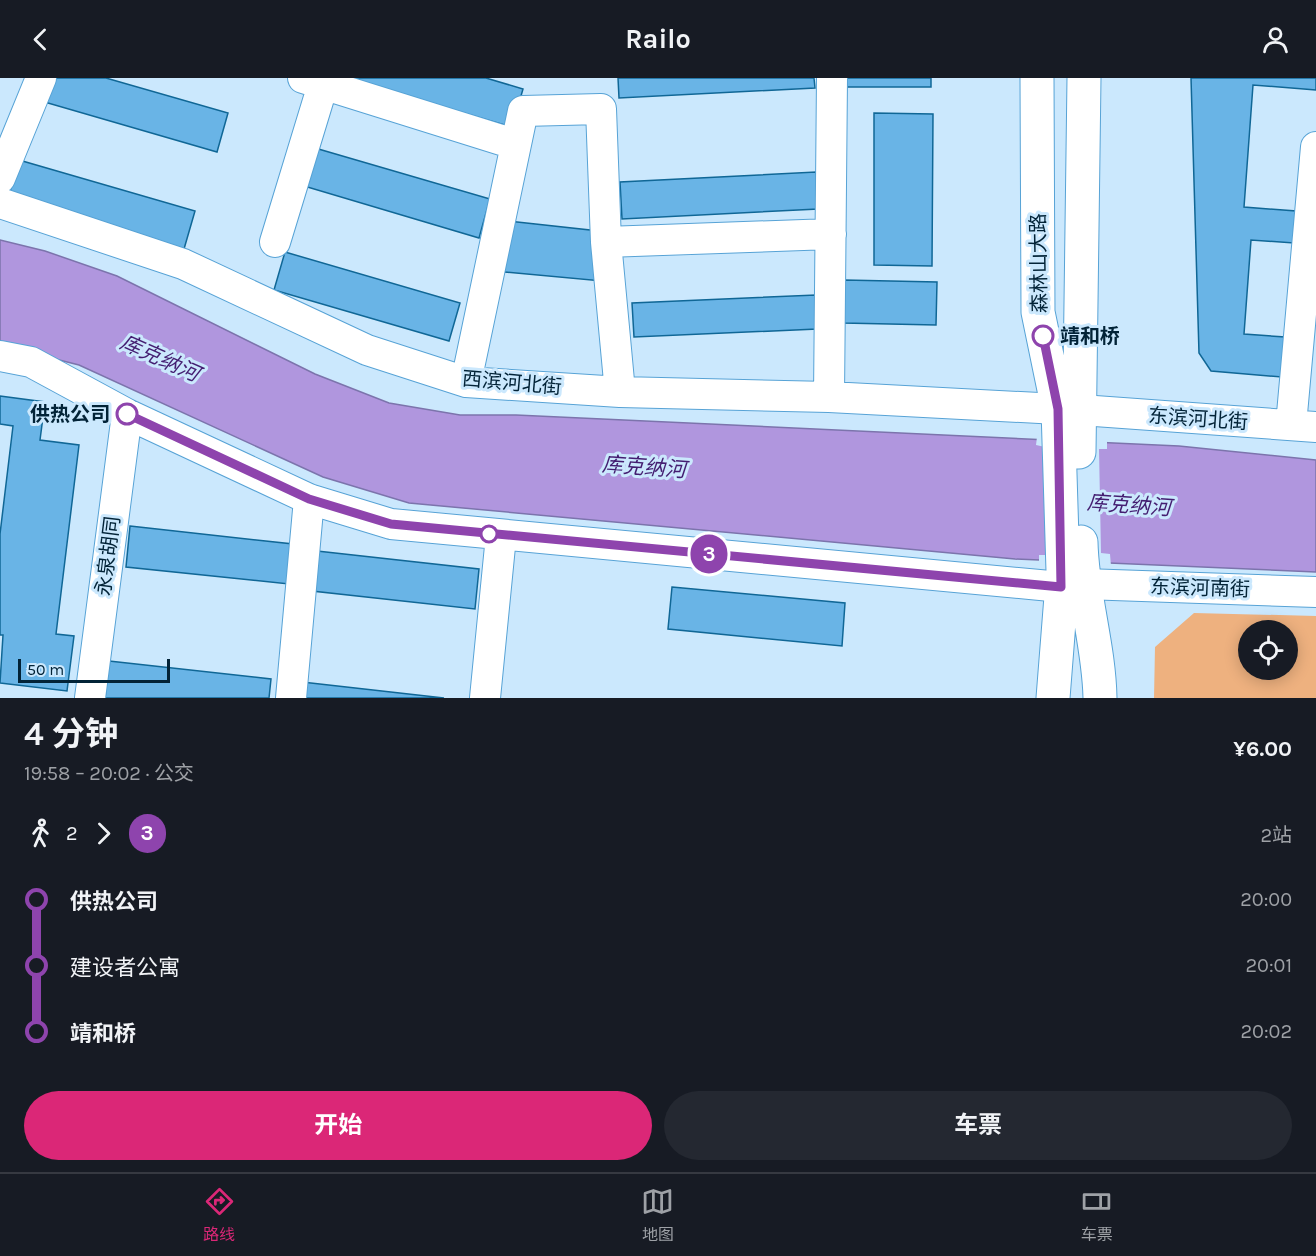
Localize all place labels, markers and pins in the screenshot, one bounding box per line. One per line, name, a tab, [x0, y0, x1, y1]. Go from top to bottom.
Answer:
marker: 靖和桥	[1032, 325, 1054, 347]
place label: 靖和桥	[1060, 325, 1120, 348]
place label: 供热公司	[30, 403, 110, 426]
marker: 供热公司	[116, 403, 138, 425]
unlabelled marker	[480, 525, 498, 543]

